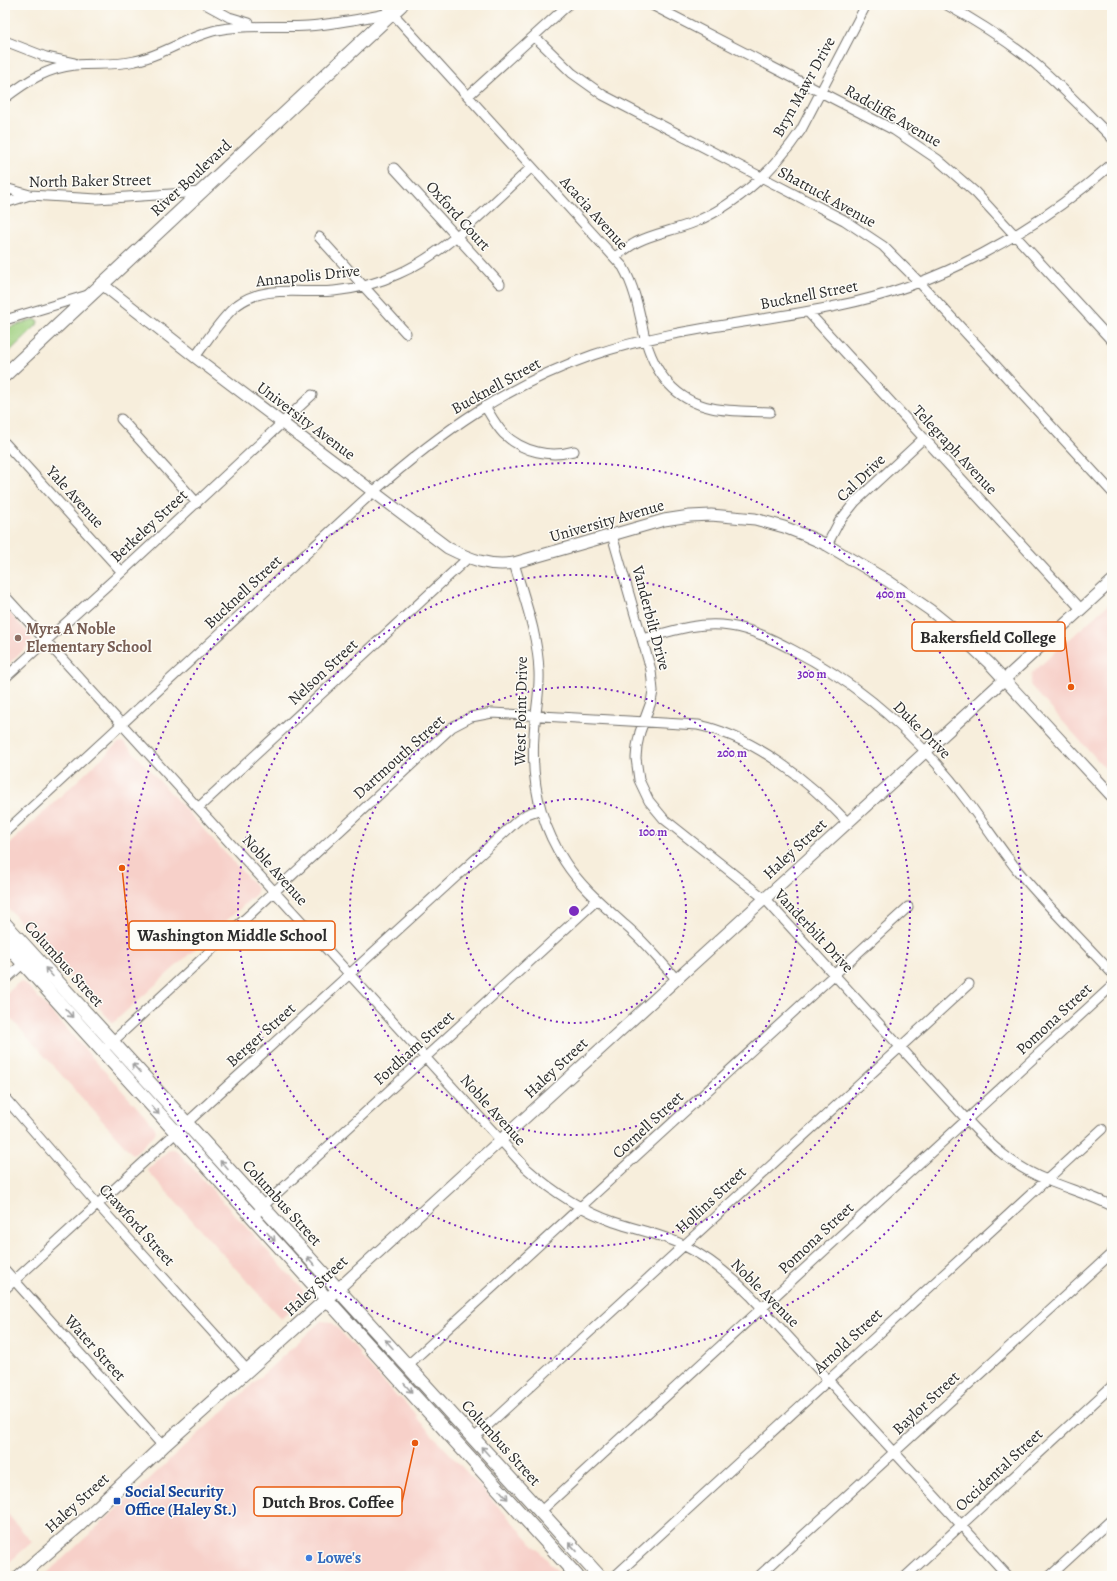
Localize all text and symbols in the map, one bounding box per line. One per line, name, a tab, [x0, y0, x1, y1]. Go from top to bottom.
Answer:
street label: Bryn Mawr Drive	[767, 33, 841, 141]
street label: Radcliffe Avenue	[841, 79, 945, 153]
street label: River Boulevard	[146, 134, 237, 221]
street label: Shattuck Avenue	[774, 161, 880, 233]
street label: North Baker Street	[28, 169, 152, 193]
street label: Acacia Avenue	[554, 170, 633, 255]
street label: Oxford Court	[421, 176, 495, 256]
street label: Annapolis Drive	[254, 260, 361, 292]
street label: Bucknell Street	[758, 275, 860, 315]
street label: Bucknell Street	[447, 352, 545, 420]
street label: University Avenue	[252, 377, 360, 465]
street label: Telegraph Avenue	[908, 400, 1002, 500]
street label: Cal Drive	[832, 449, 890, 507]
street label: Yale Avenue	[40, 460, 109, 533]
street label: Berkeley Street	[106, 484, 192, 568]
street label: University Avenue	[547, 494, 667, 548]
street label: Bucknell Street	[199, 550, 287, 634]
street label: Vanderbilt Drive	[626, 562, 676, 673]
text: 400 m	[876, 586, 906, 602]
place label: Myra A Noble Elementary School	[26, 618, 152, 658]
callout: Bakersfield College	[912, 622, 1065, 651]
text: Bakersfield College	[920, 626, 1056, 649]
marker: Myra A Noble Elementary School	[13, 633, 23, 643]
street label: Nelson Street	[283, 634, 363, 710]
street label: West Point Drive	[509, 656, 533, 767]
text: 300 m	[797, 666, 827, 682]
street label: Duke Drive	[888, 696, 956, 764]
street label: Dartmouth Street	[348, 710, 450, 804]
text: 200 m	[717, 745, 747, 761]
street label: Haley Street	[758, 814, 832, 884]
text: 100 m	[639, 824, 667, 840]
street label: Noble Avenue	[237, 830, 313, 910]
street label: Vanderbilt Drive	[769, 883, 859, 978]
centre of rings	[567, 904, 581, 918]
street label: Columbus Street	[19, 916, 109, 1012]
callout: Washington Middle School	[129, 921, 335, 950]
text: Washington Middle School	[136, 924, 327, 947]
one-way arrow	[44, 967, 53, 977]
street label: Pomona Street	[1011, 978, 1097, 1060]
street label: Berger Street	[221, 998, 301, 1072]
street label: Fordham Street	[369, 1006, 459, 1090]
one-way arrow	[64, 1008, 73, 1018]
street label: Haley Street	[519, 1033, 593, 1103]
one-way arrow	[132, 1064, 141, 1074]
street label: Noble Avenue	[455, 1070, 531, 1150]
street label: Cornell Street	[608, 1086, 688, 1164]
one-way arrow	[150, 1105, 160, 1115]
street label: Columbus Street	[237, 1155, 327, 1251]
one-way arrow	[219, 1159, 228, 1170]
street label: Hollins Street	[671, 1161, 751, 1239]
street label: Crawford Street	[94, 1179, 180, 1271]
street label: Pomona Street	[773, 1197, 859, 1279]
one-way arrow	[266, 1232, 275, 1243]
street label: Haley Street	[279, 1251, 353, 1321]
street label: Noble Avenue	[726, 1254, 804, 1332]
one-way arrow	[306, 1256, 316, 1266]
street label: Arnold Street	[808, 1303, 887, 1379]
street label: Water Street	[59, 1309, 131, 1386]
one-way arrow	[384, 1339, 394, 1349]
street label: Baylor Street	[888, 1366, 964, 1440]
one-way arrow	[403, 1383, 412, 1394]
street label: Columbus Street	[456, 1395, 546, 1491]
street label: Occidental Street	[950, 1424, 1048, 1516]
one-way arrow	[481, 1446, 490, 1456]
street label: Haley Street	[40, 1468, 114, 1538]
place label: Social Security Office (Haley St.)	[125, 1481, 237, 1521]
callout: Dutch Bros. Coffee	[254, 1487, 402, 1516]
one-way arrow	[499, 1490, 508, 1500]
text: Dutch Bros. Coffee	[262, 1491, 394, 1514]
marker: Social Security Office (Haley St.)	[112, 1496, 122, 1506]
one-way arrow	[568, 1542, 577, 1552]
place label: Lowe's	[317, 1547, 361, 1569]
marker: Lowe's	[304, 1553, 314, 1563]

